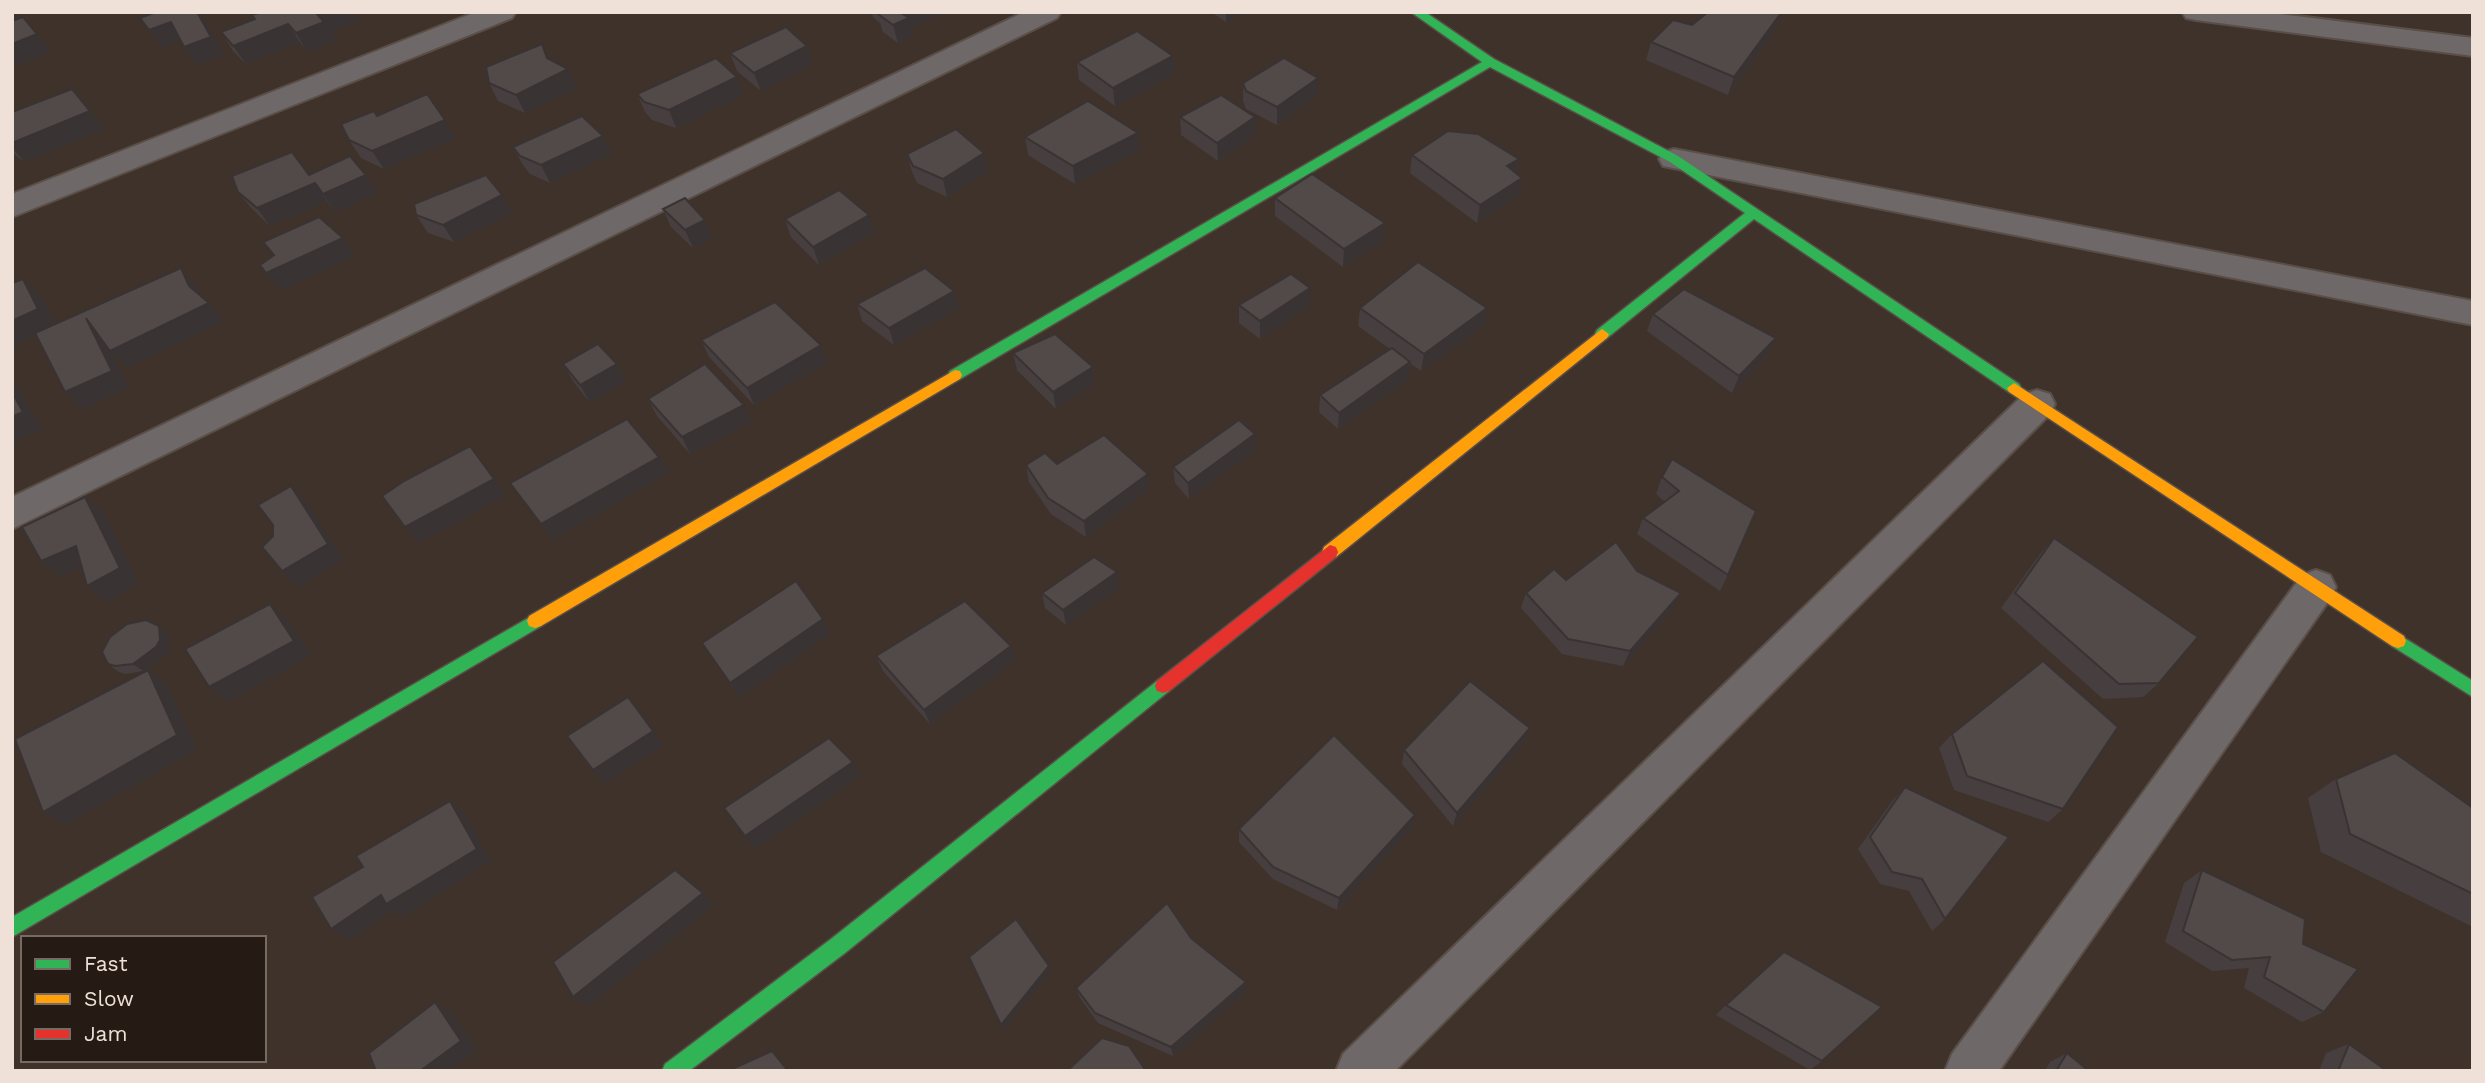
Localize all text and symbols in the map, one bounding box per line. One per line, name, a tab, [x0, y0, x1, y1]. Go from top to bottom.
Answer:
legend	[21, 936, 266, 1062]
text: Fast	[84, 951, 128, 976]
text: Slow	[84, 986, 134, 1011]
text: Jam	[84, 1021, 127, 1046]

